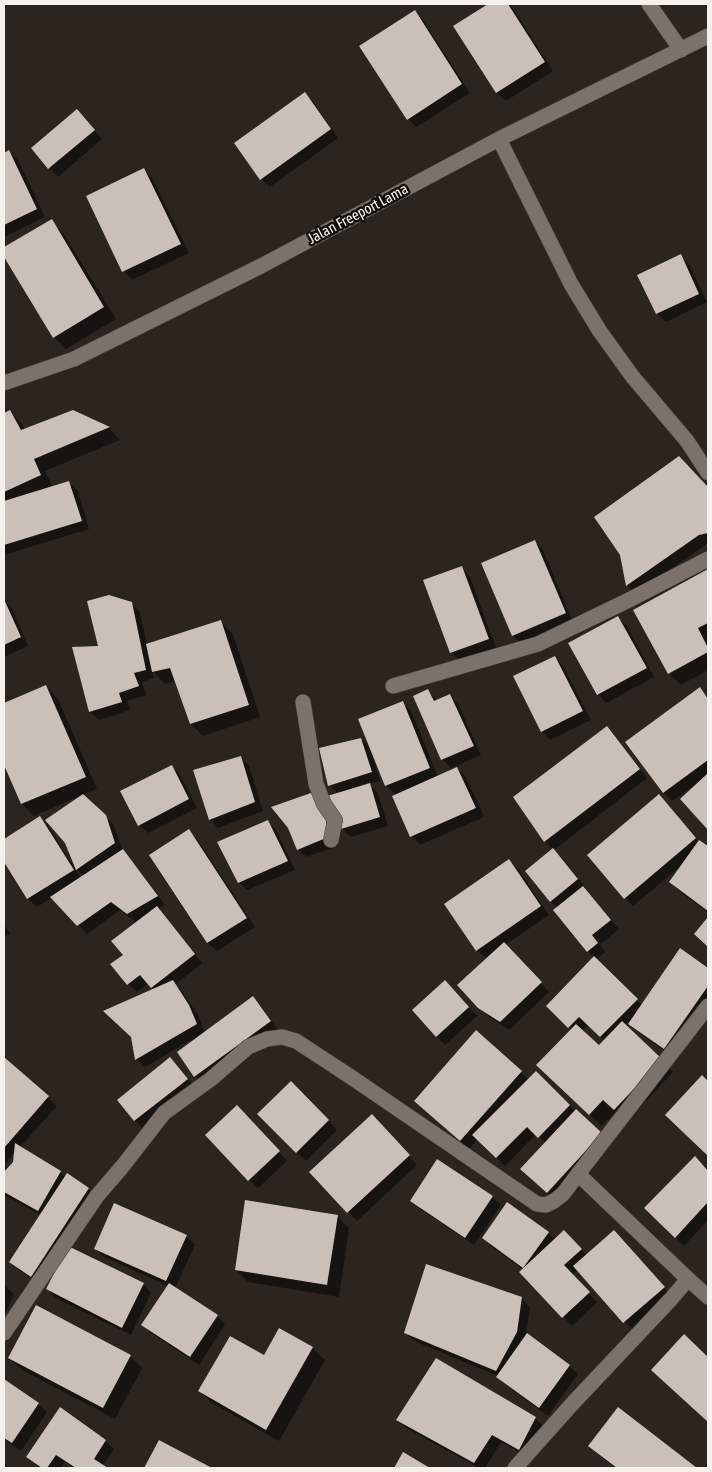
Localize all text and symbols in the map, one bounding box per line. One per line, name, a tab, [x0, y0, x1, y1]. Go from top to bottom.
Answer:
street label: Jalan Freeport Lama	[305, 180, 411, 248]

